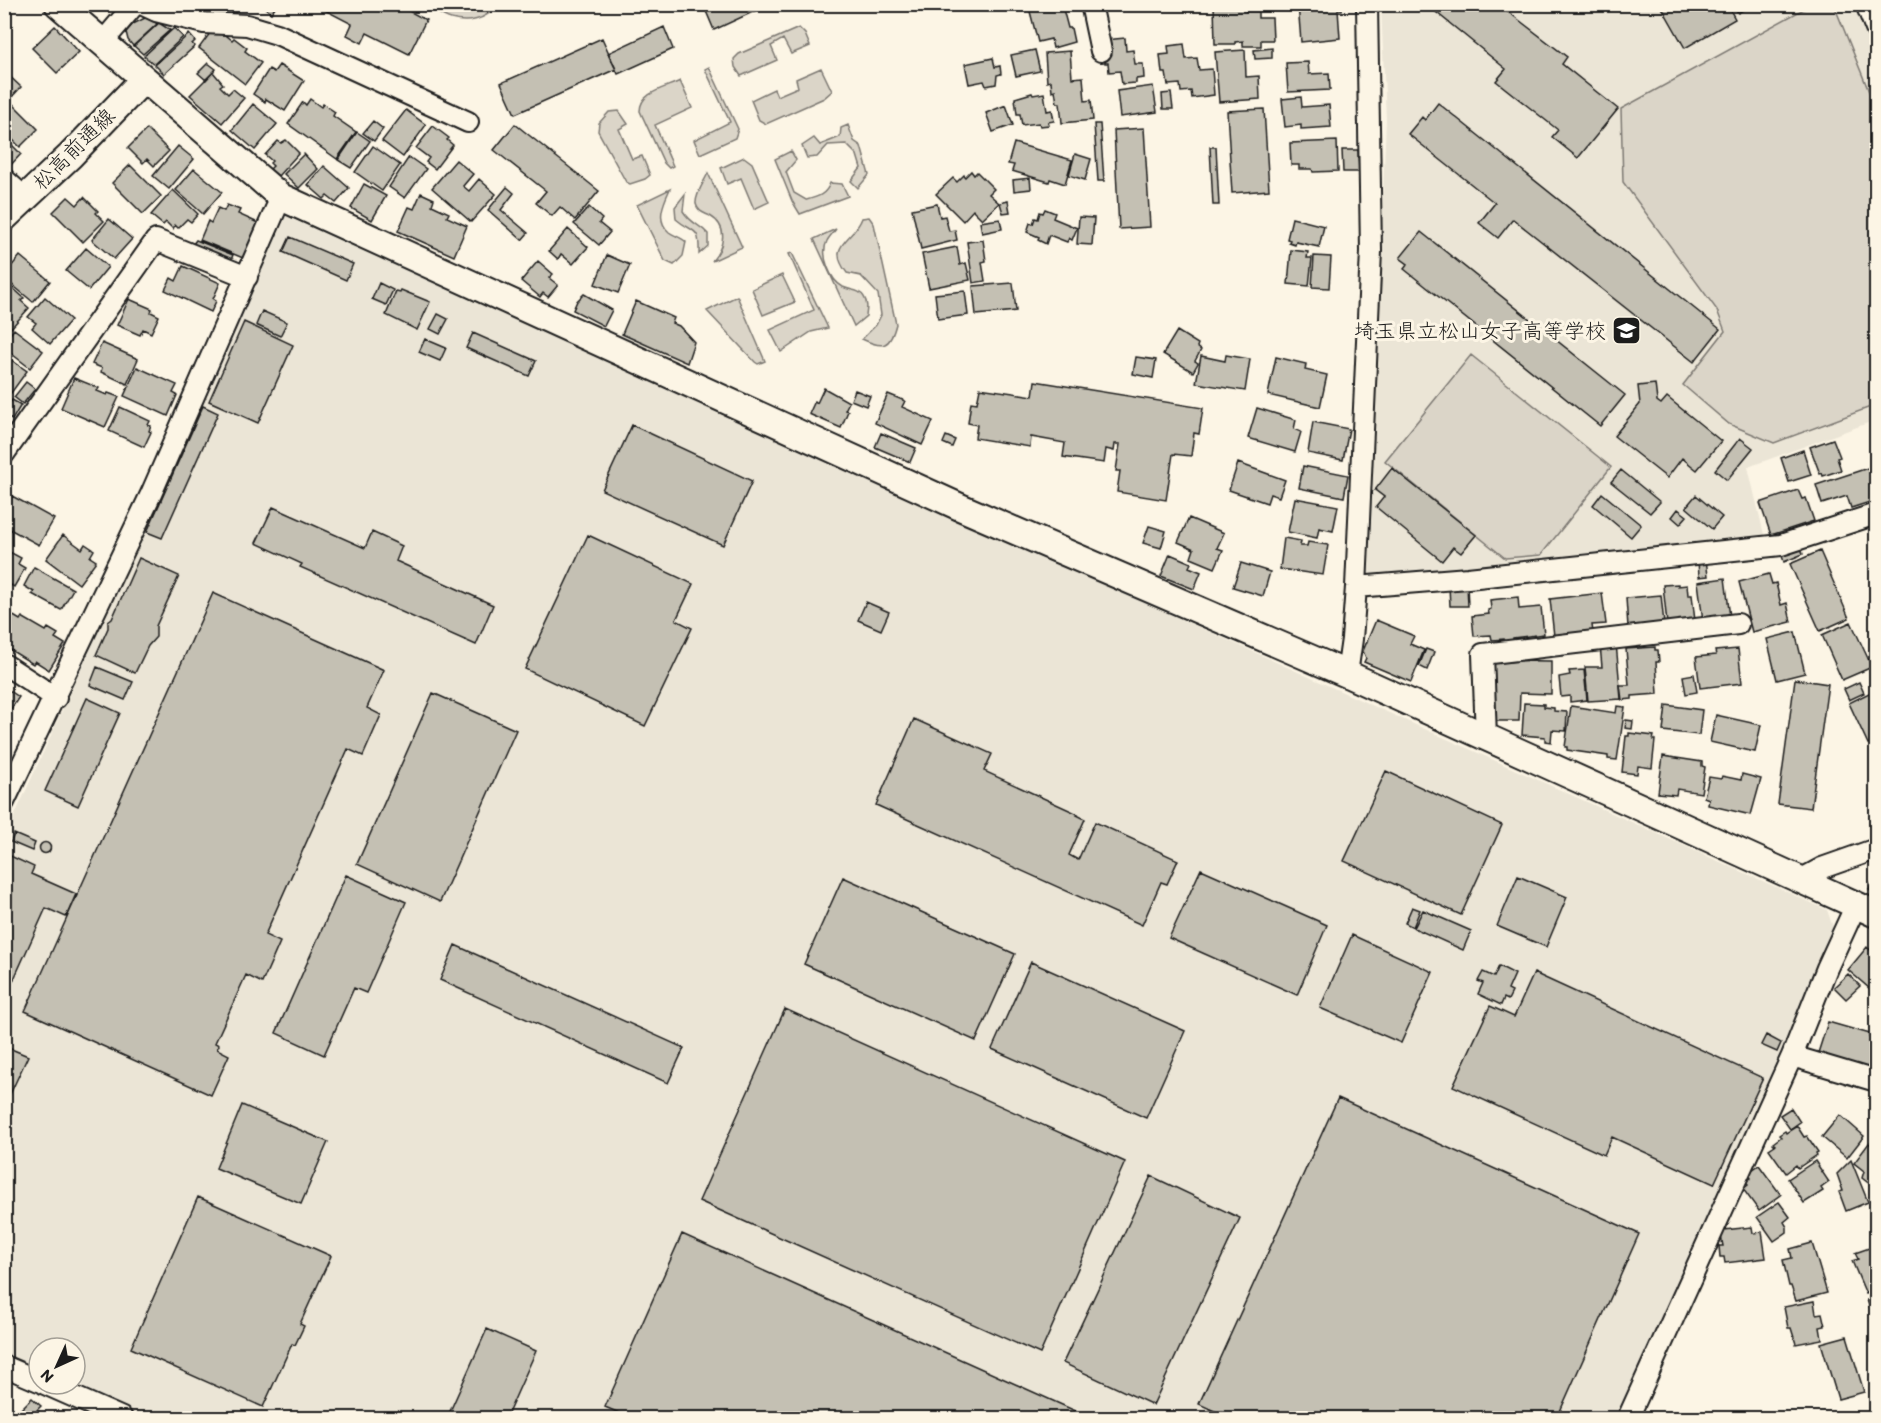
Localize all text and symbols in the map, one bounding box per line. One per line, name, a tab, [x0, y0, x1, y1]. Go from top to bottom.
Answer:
street label: 松高前通線	[28, 103, 120, 195]
school or university icon: 埼玉県立松山女子高等学校	[1611, 315, 1643, 347]
place label: 埼玉県立松山女子高等学校	[1354, 318, 1606, 343]
north arrow	[27, 1336, 87, 1396]
text: N	[36, 1366, 57, 1387]

